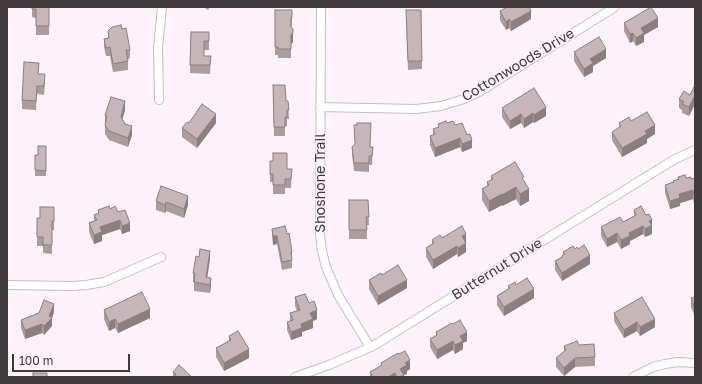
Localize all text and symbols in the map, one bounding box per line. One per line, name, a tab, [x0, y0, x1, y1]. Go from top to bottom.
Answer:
street label: Cottonwoods Drive	[459, 25, 577, 105]
street label: Shoshone Trail	[313, 133, 329, 233]
street label: Butternut Drive	[449, 234, 545, 304]
scale bar	[14, 346, 132, 372]
text: 100 m	[19, 353, 53, 368]

